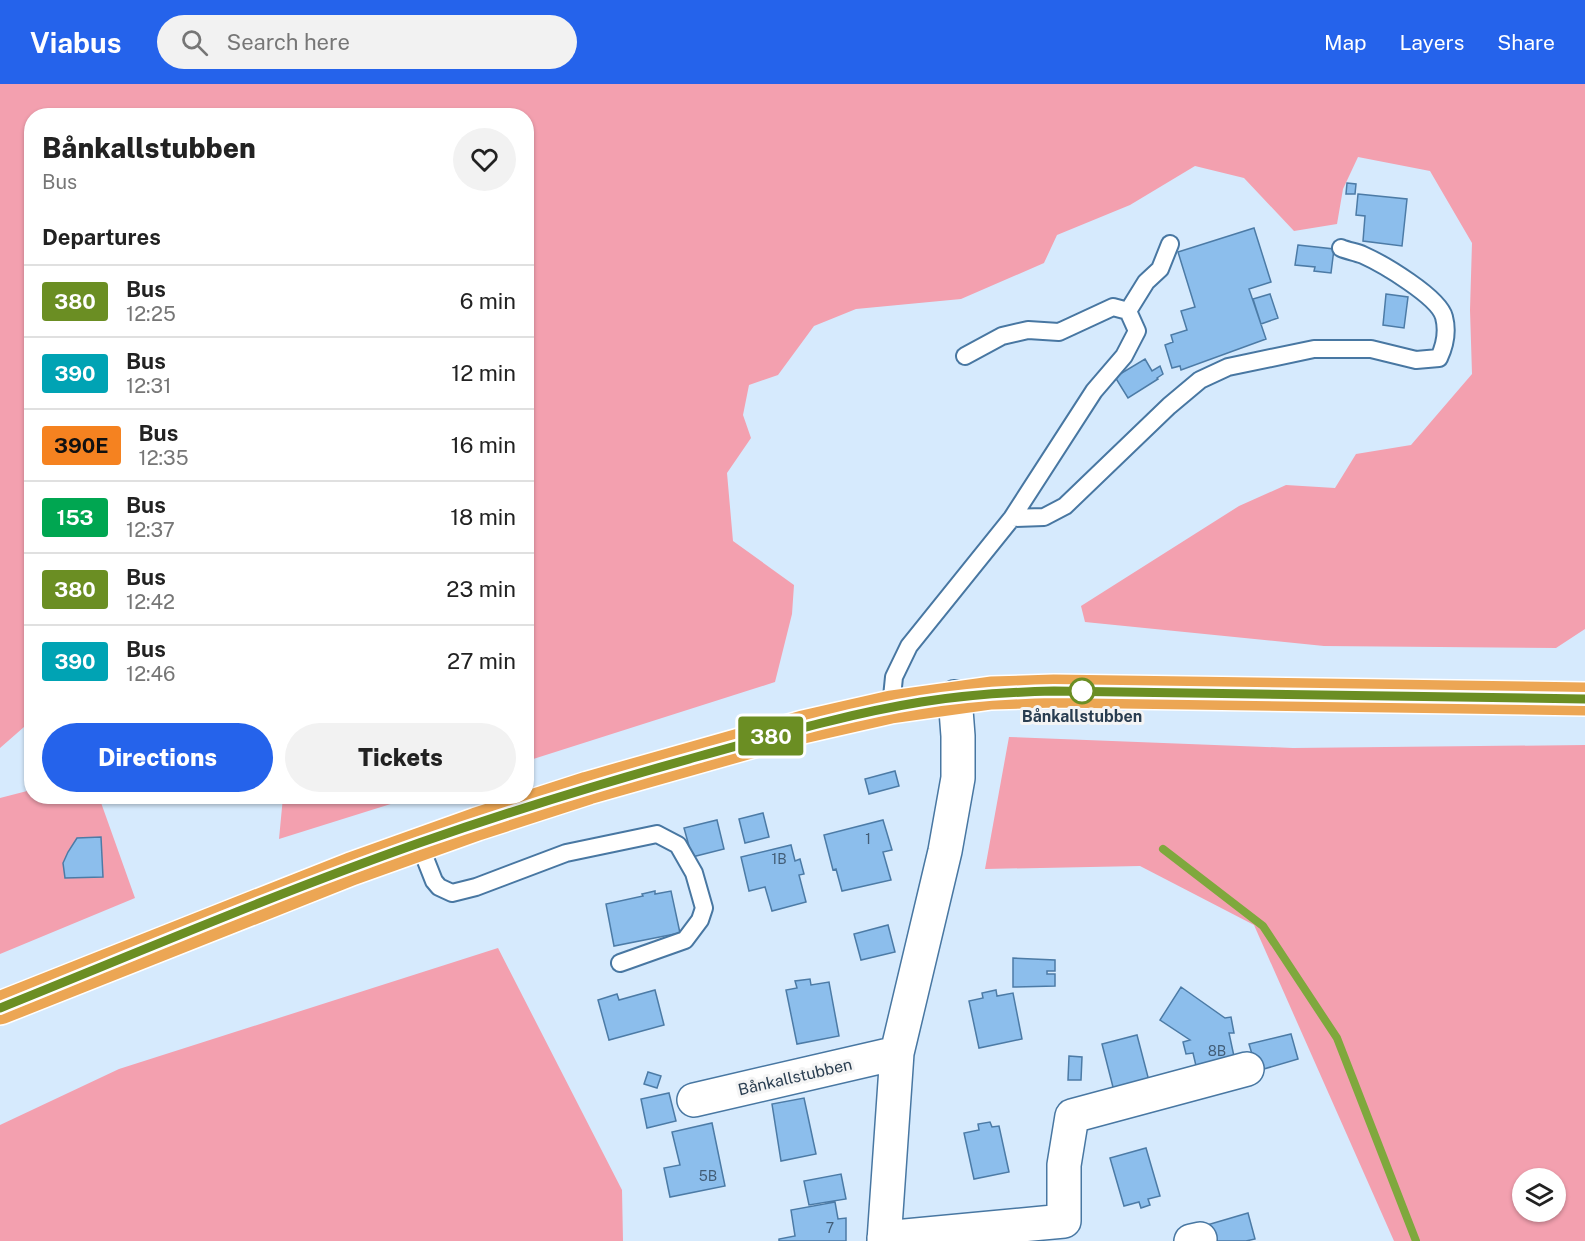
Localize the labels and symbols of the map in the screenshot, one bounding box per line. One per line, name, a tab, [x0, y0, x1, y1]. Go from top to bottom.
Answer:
marker: Bånkallstubben	[1069, 678, 1095, 704]
place label: Bånkallstubben	[1022, 707, 1142, 726]
line badge: 380	[736, 716, 806, 756]
house number: 1	[865, 831, 871, 847]
house number: 1B	[771, 851, 787, 867]
house number: 8B	[1208, 1043, 1226, 1059]
street label: Bånkallstubben	[736, 1055, 854, 1099]
house number: 5B	[699, 1168, 717, 1184]
house number: 7	[826, 1220, 834, 1236]

